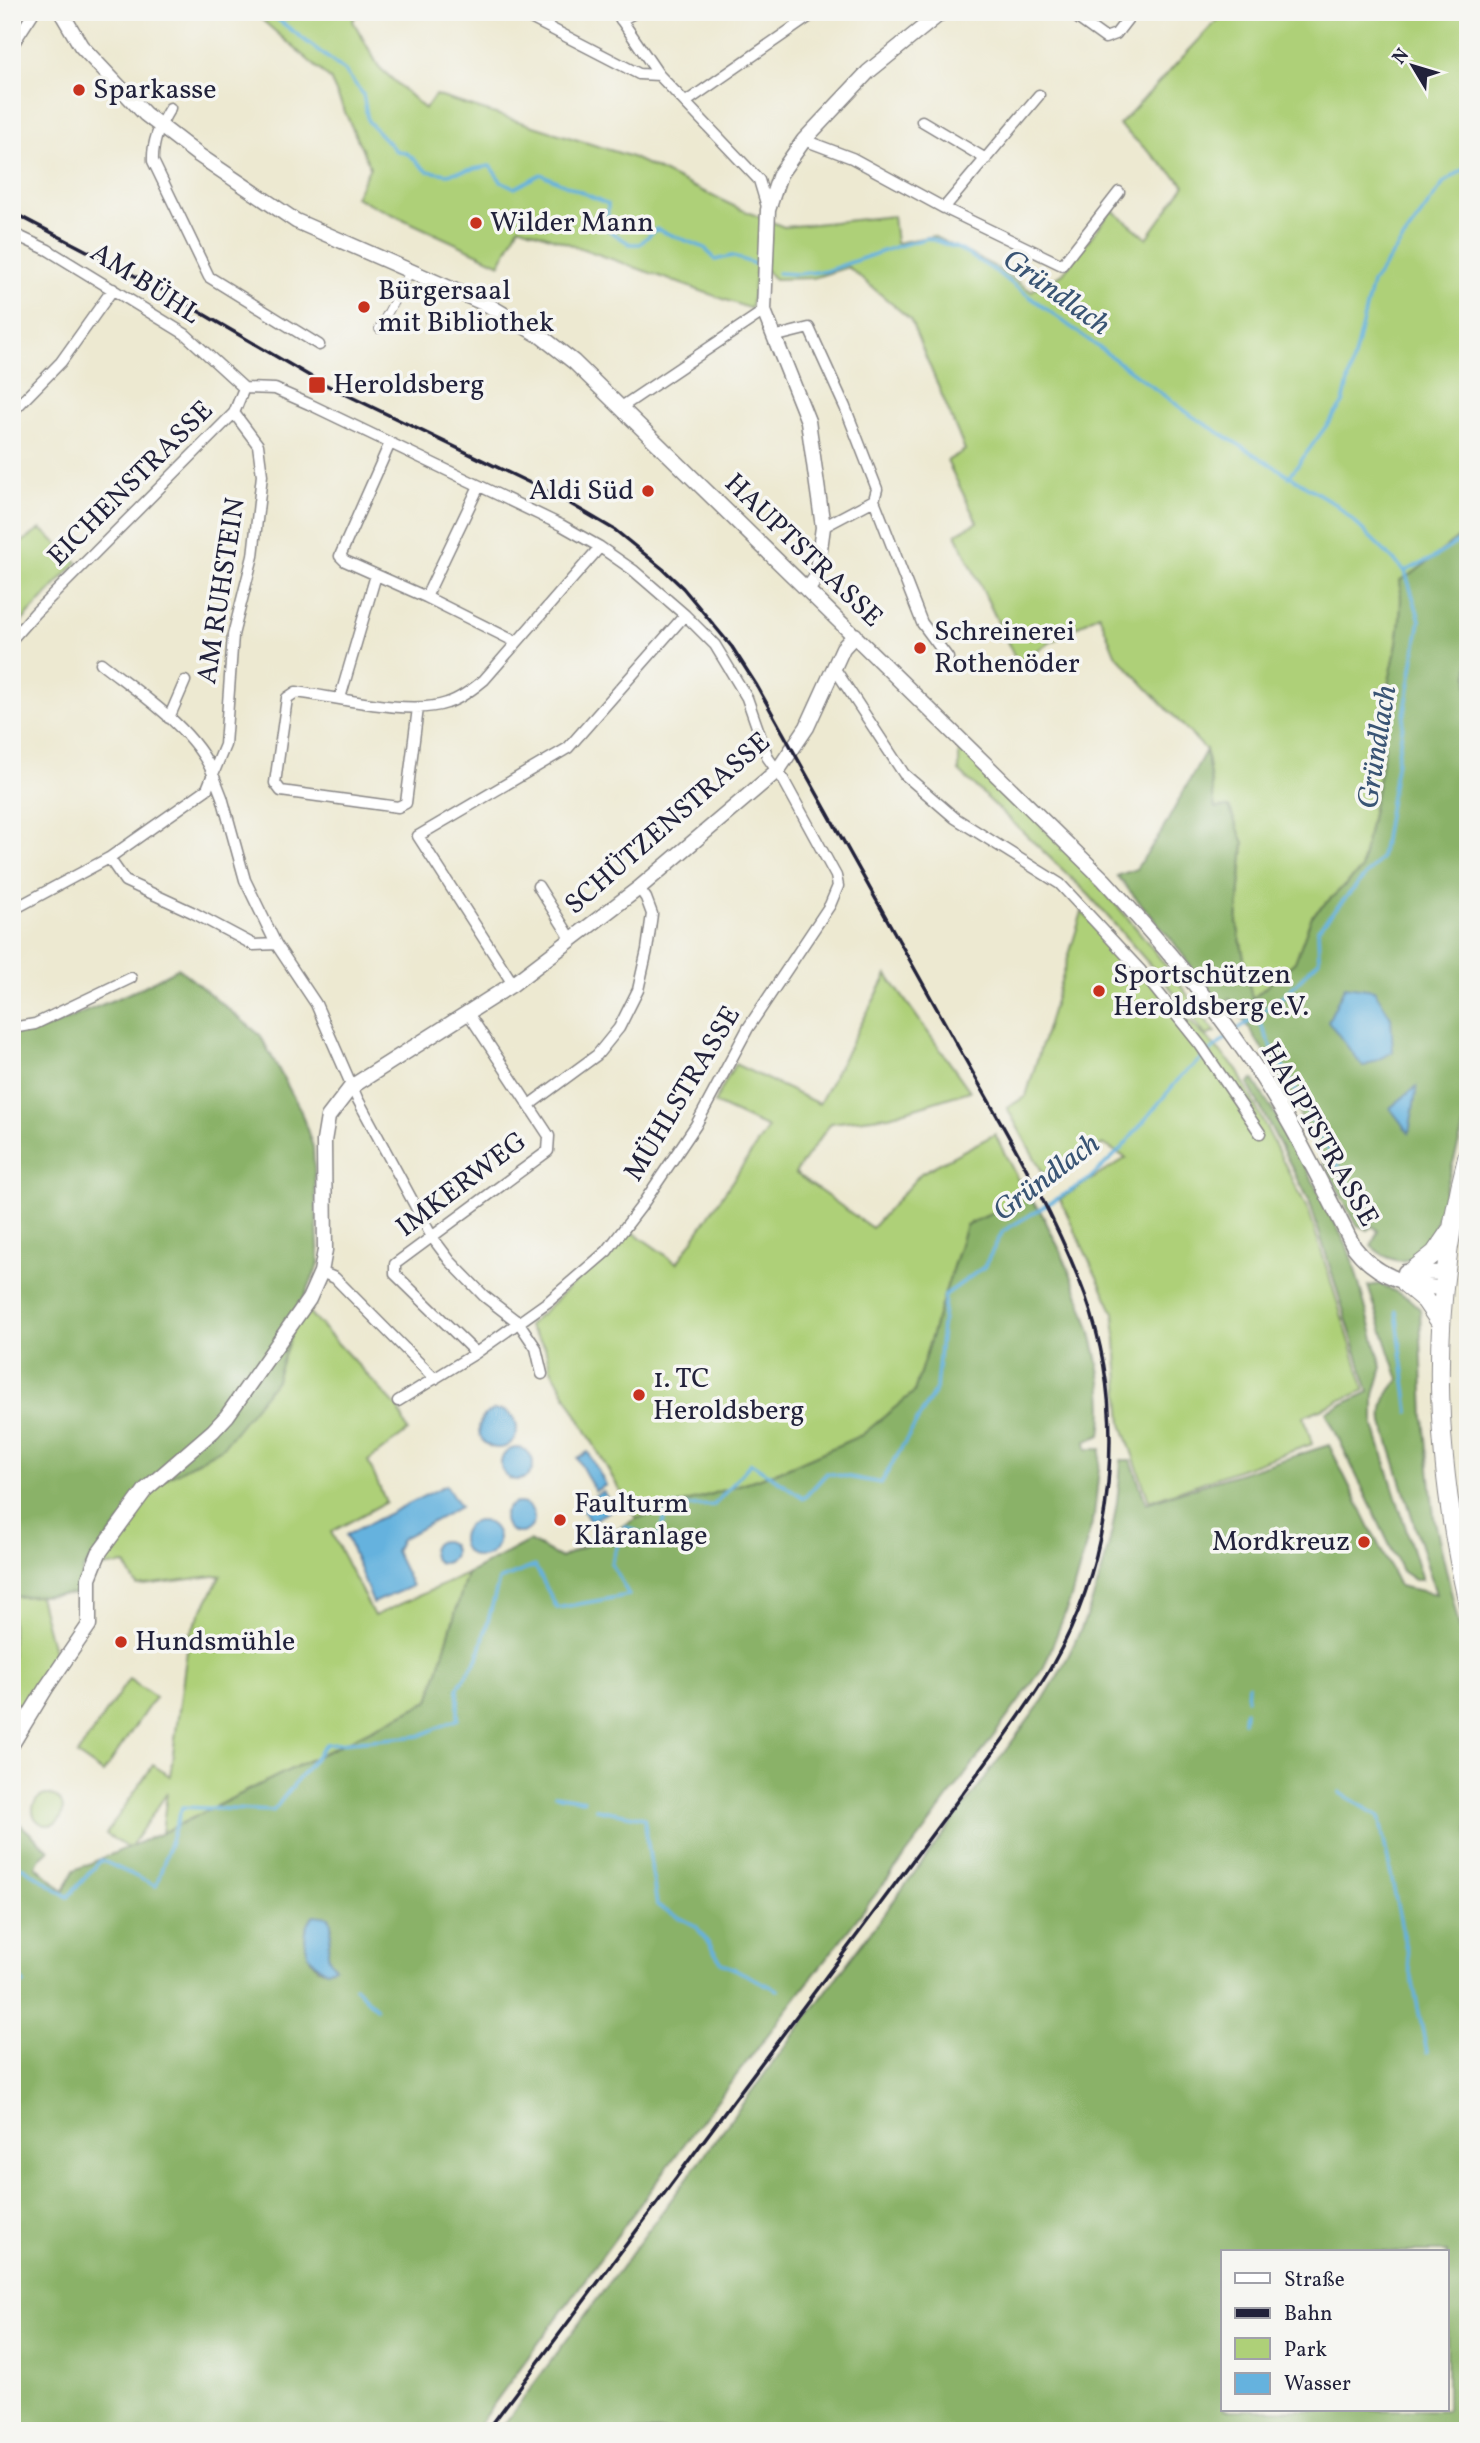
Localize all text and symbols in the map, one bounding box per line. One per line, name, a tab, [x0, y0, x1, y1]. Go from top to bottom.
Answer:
north arrow	[1378, 32, 1448, 102]
text: N	[1387, 43, 1416, 70]
place label: Sparkasse	[93, 71, 217, 110]
marker: Sparkasse	[71, 82, 87, 98]
place label: Wilder Mann	[490, 204, 654, 243]
marker: Wilder Mann	[468, 215, 484, 231]
street label: AM BÜHL	[82, 234, 208, 334]
water label: Gründlach	[993, 239, 1119, 347]
place label: Bürgersaal mit Bibliothek	[378, 272, 554, 343]
marker: Bürgersaal mit Bibliothek	[356, 299, 372, 315]
place label: Heroldsberg	[333, 366, 484, 405]
marker: Heroldsberg	[307, 375, 327, 395]
street label: EICHENSTRASSE	[39, 392, 223, 576]
street label: HAUPTSTRASSE	[715, 465, 891, 637]
place label: Aldi Süd	[529, 472, 634, 511]
marker: Aldi Süd	[640, 483, 656, 499]
street label: AM RUHSTEIN	[188, 495, 256, 687]
place label: Schreinerei Rothenöder	[934, 613, 1080, 684]
marker: Schreinerei Rothenöder	[912, 640, 928, 656]
water label: Gründlach	[1348, 682, 1408, 812]
street label: SCHÜTZENSTRASSE	[557, 724, 779, 924]
place label: Sportschützen Heroldsberg e.V.	[1113, 956, 1309, 1027]
marker: Sportschützen Heroldsberg e.V.	[1091, 983, 1107, 999]
street label: MÜHLSTRASSE	[615, 999, 751, 1189]
street label: HAUPTSTRASSE	[1250, 1036, 1388, 1234]
street label: IMKERWEG	[389, 1123, 535, 1247]
water label: Gründlach	[985, 1124, 1109, 1232]
place label: 1. TC Heroldsberg	[653, 1360, 804, 1431]
marker: 1. TC Heroldsberg	[631, 1387, 647, 1403]
place label: Faulturm Kläranlage	[574, 1485, 708, 1556]
marker: Faulturm Kläranlage	[552, 1512, 568, 1528]
place label: Mordkreuz	[1212, 1523, 1350, 1562]
marker: Mordkreuz	[1356, 1534, 1372, 1550]
place label: Hundsmühle	[135, 1623, 295, 1662]
marker: Hundsmühle	[113, 1634, 129, 1650]
legend	[1221, 2250, 1448, 2412]
text: Straße	[1284, 2266, 1345, 2295]
text: Bahn	[1284, 2300, 1333, 2329]
text: Park	[1284, 2336, 1327, 2365]
text: Wasser	[1284, 2370, 1351, 2399]

